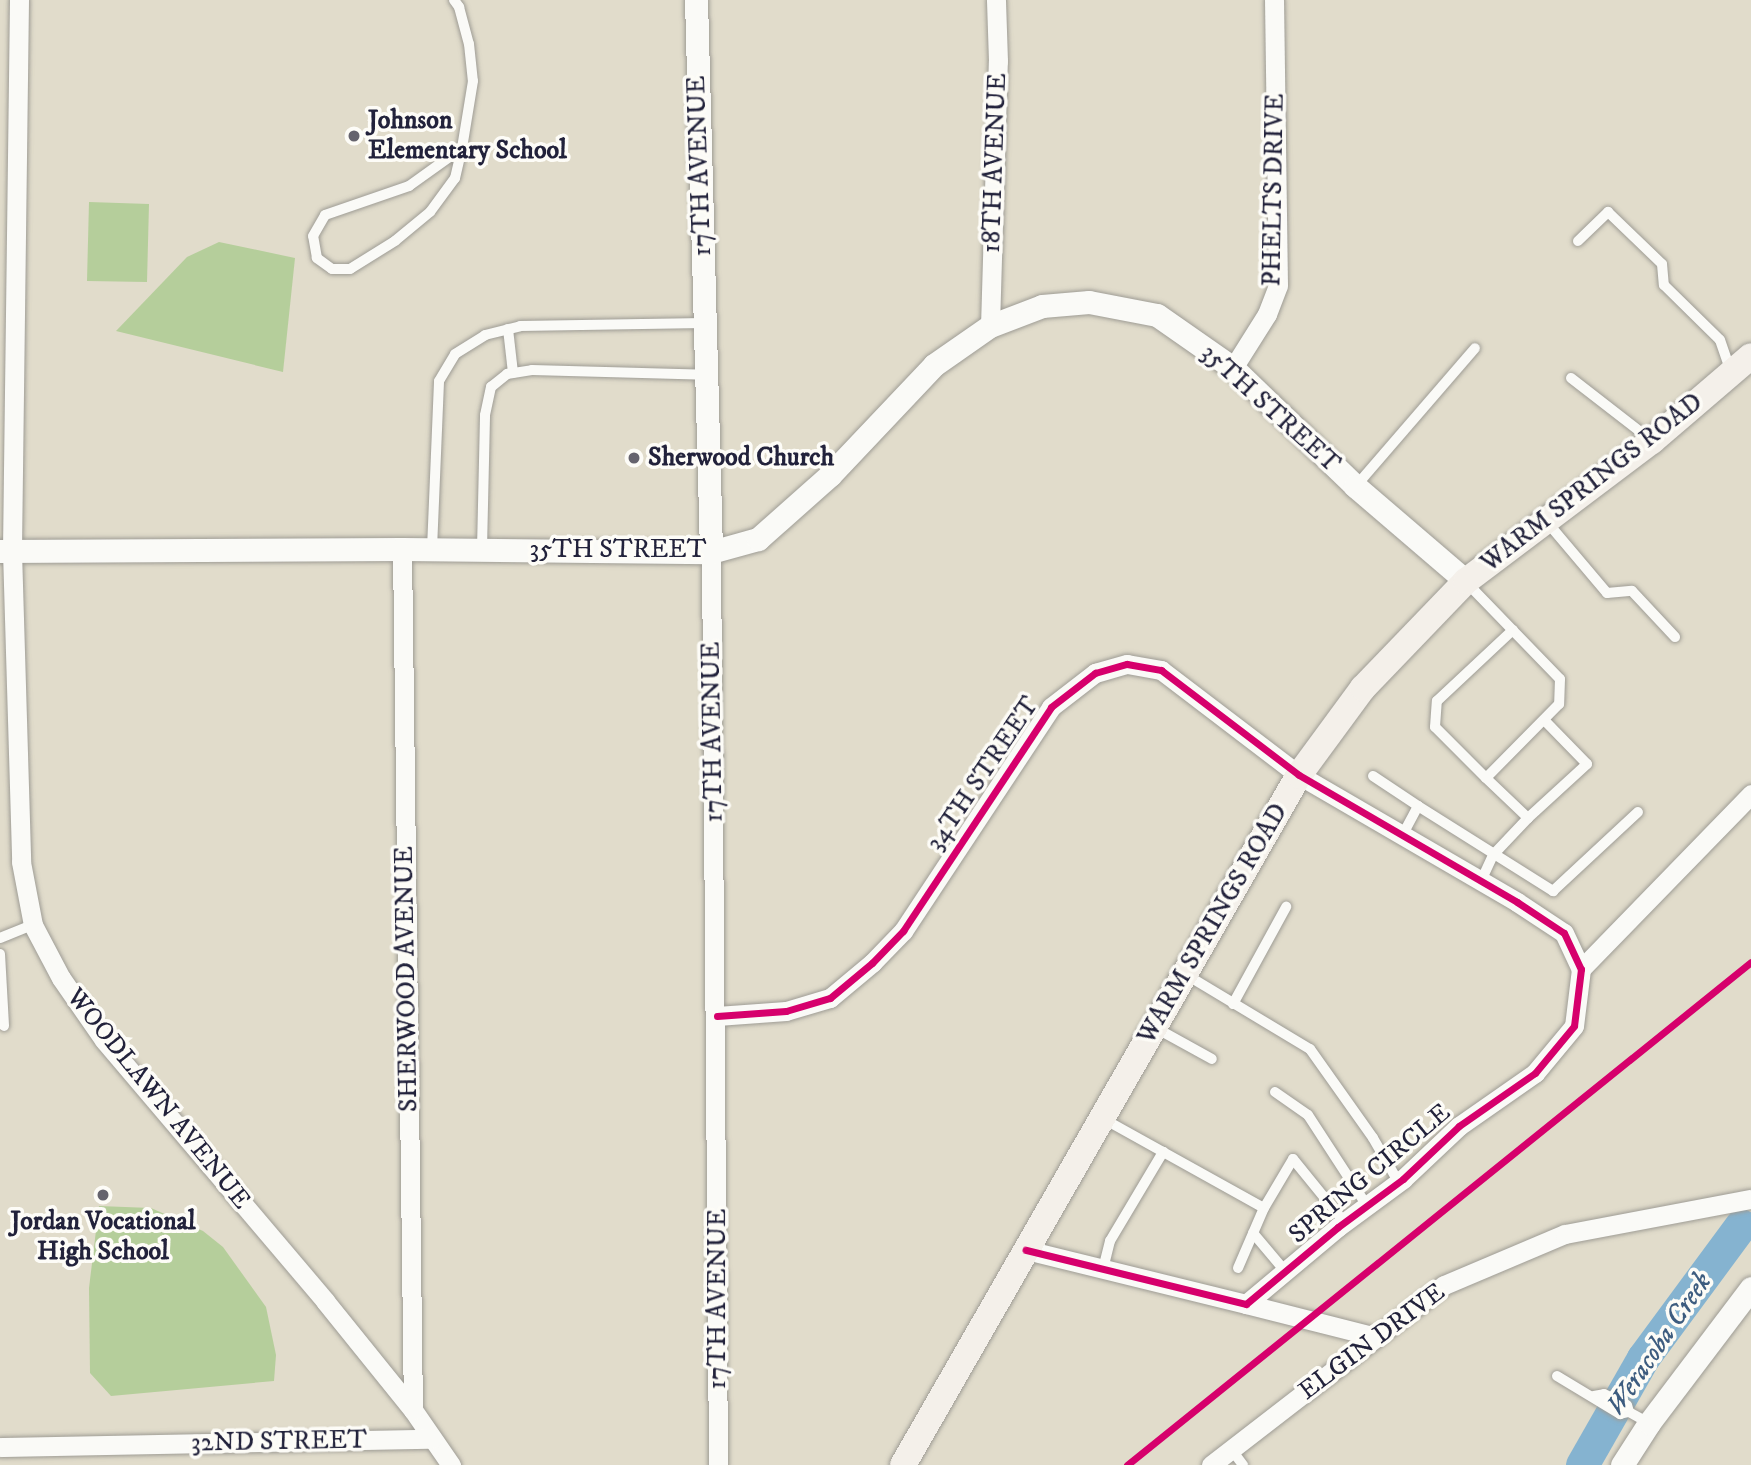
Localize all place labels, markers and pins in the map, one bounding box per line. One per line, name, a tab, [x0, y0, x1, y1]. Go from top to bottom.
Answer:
place label: Johnson Elementary School	[368, 105, 567, 166]
marker: Johnson Elementary School	[346, 128, 362, 144]
place label: Sherwood Church	[648, 442, 834, 474]
marker: Sherwood Church	[626, 450, 642, 466]
marker: Jordan Vocational High School	[95, 1187, 111, 1203]
place label: Jordan Vocational High School	[10, 1206, 196, 1268]

